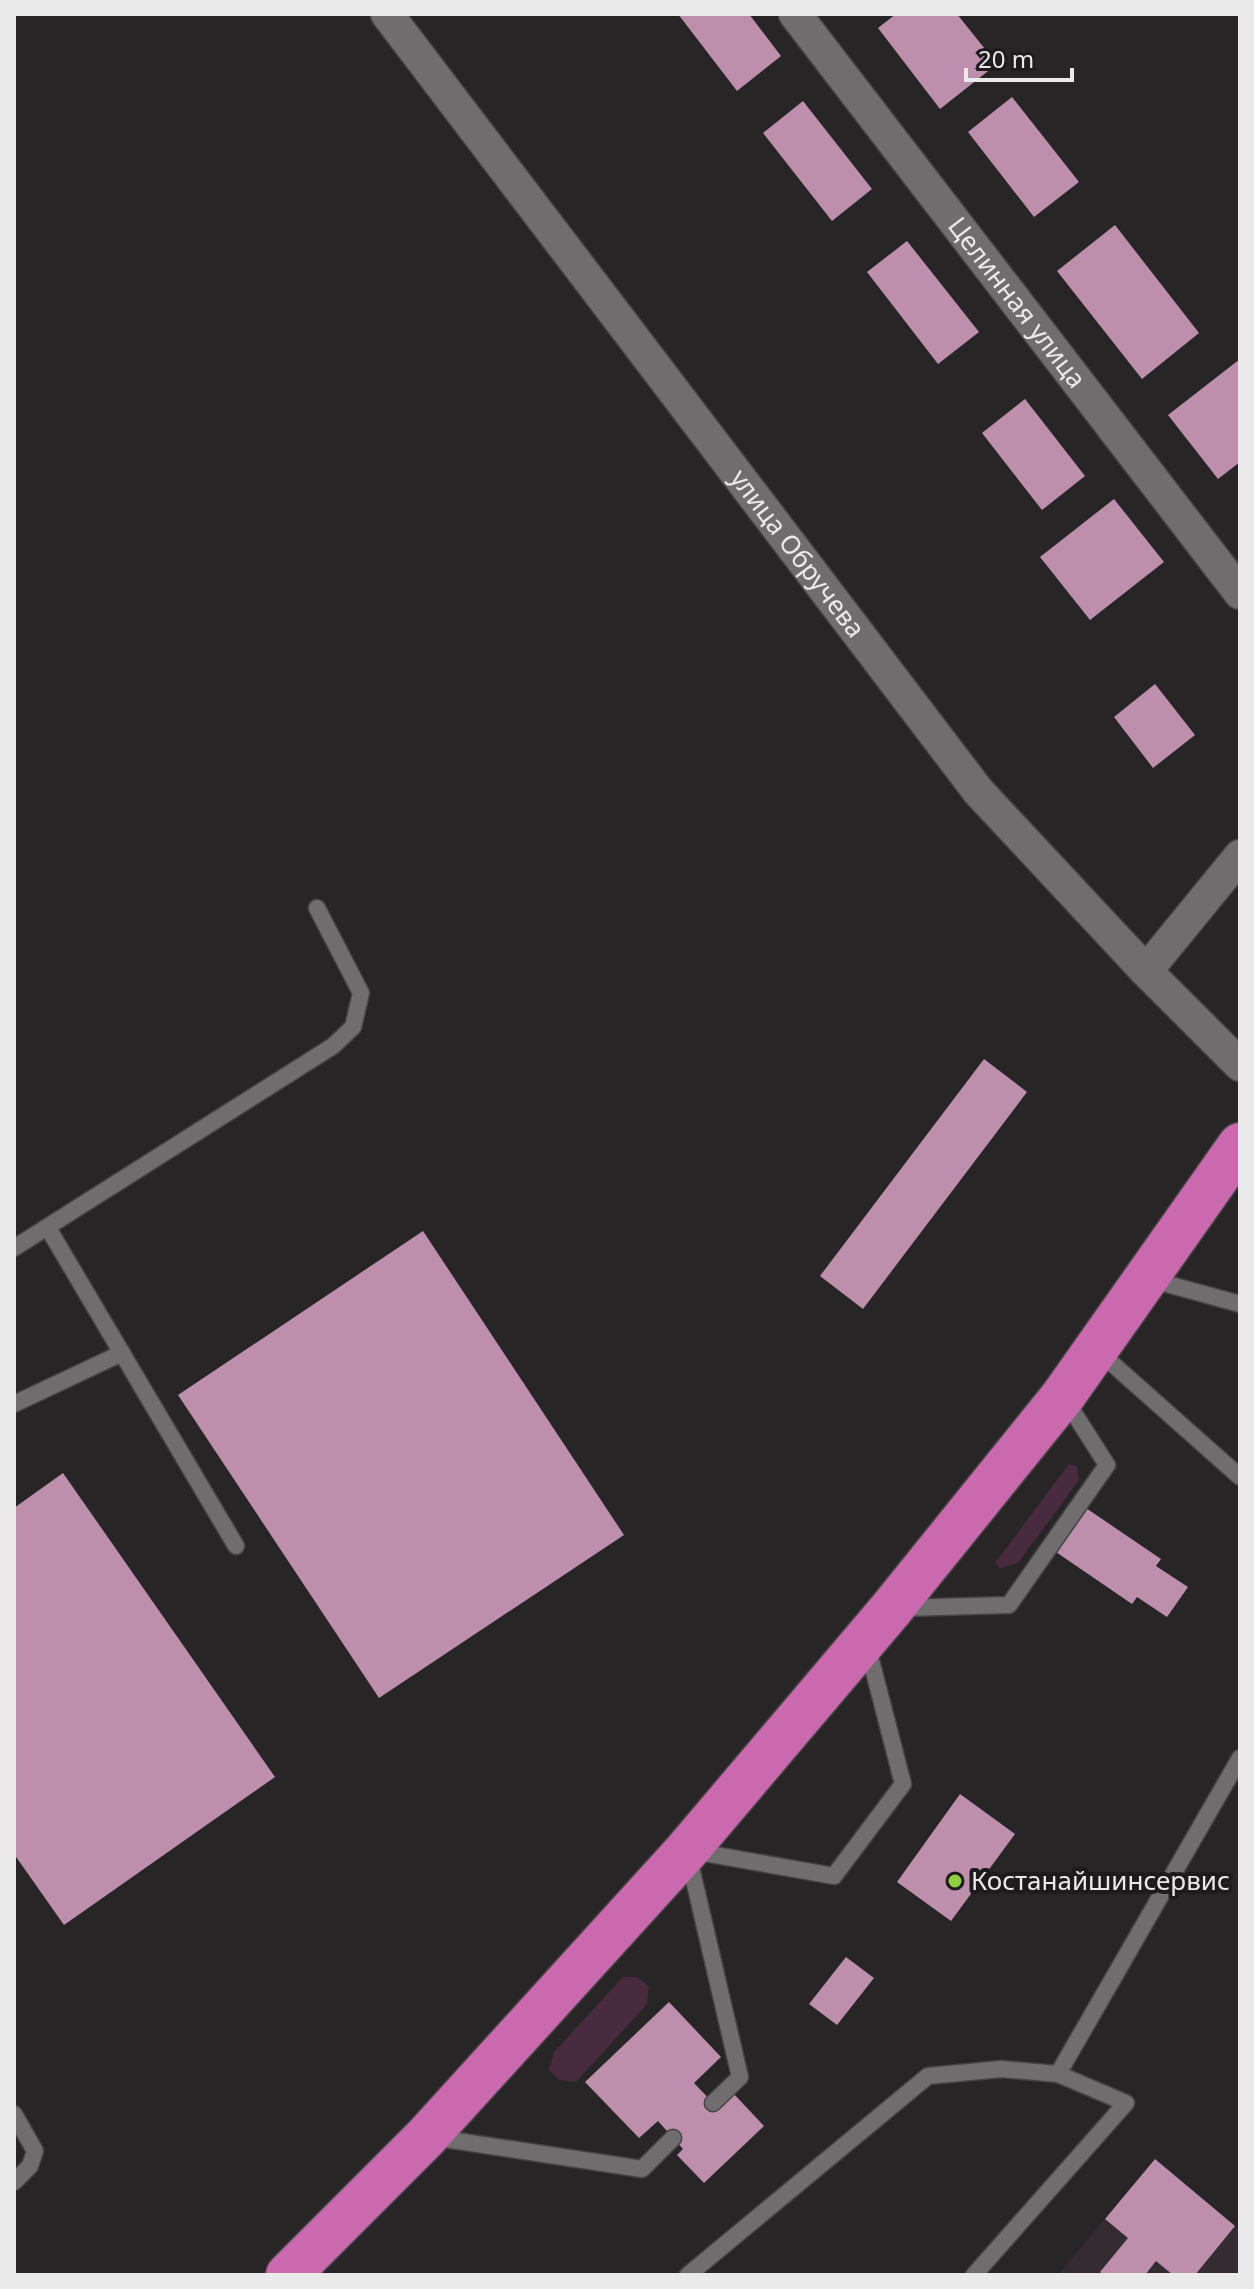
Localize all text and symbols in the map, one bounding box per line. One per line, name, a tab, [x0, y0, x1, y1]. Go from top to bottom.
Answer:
scale bar	[966, 32, 1072, 82]
text: 20 m	[978, 42, 1034, 75]
street label: Целинная улица	[940, 209, 1095, 395]
street label: улица Обручева	[723, 461, 874, 645]
place label: Костанайшинсервис	[971, 1862, 1230, 1898]
marker: Костанайшинсервис	[946, 1872, 964, 1890]

